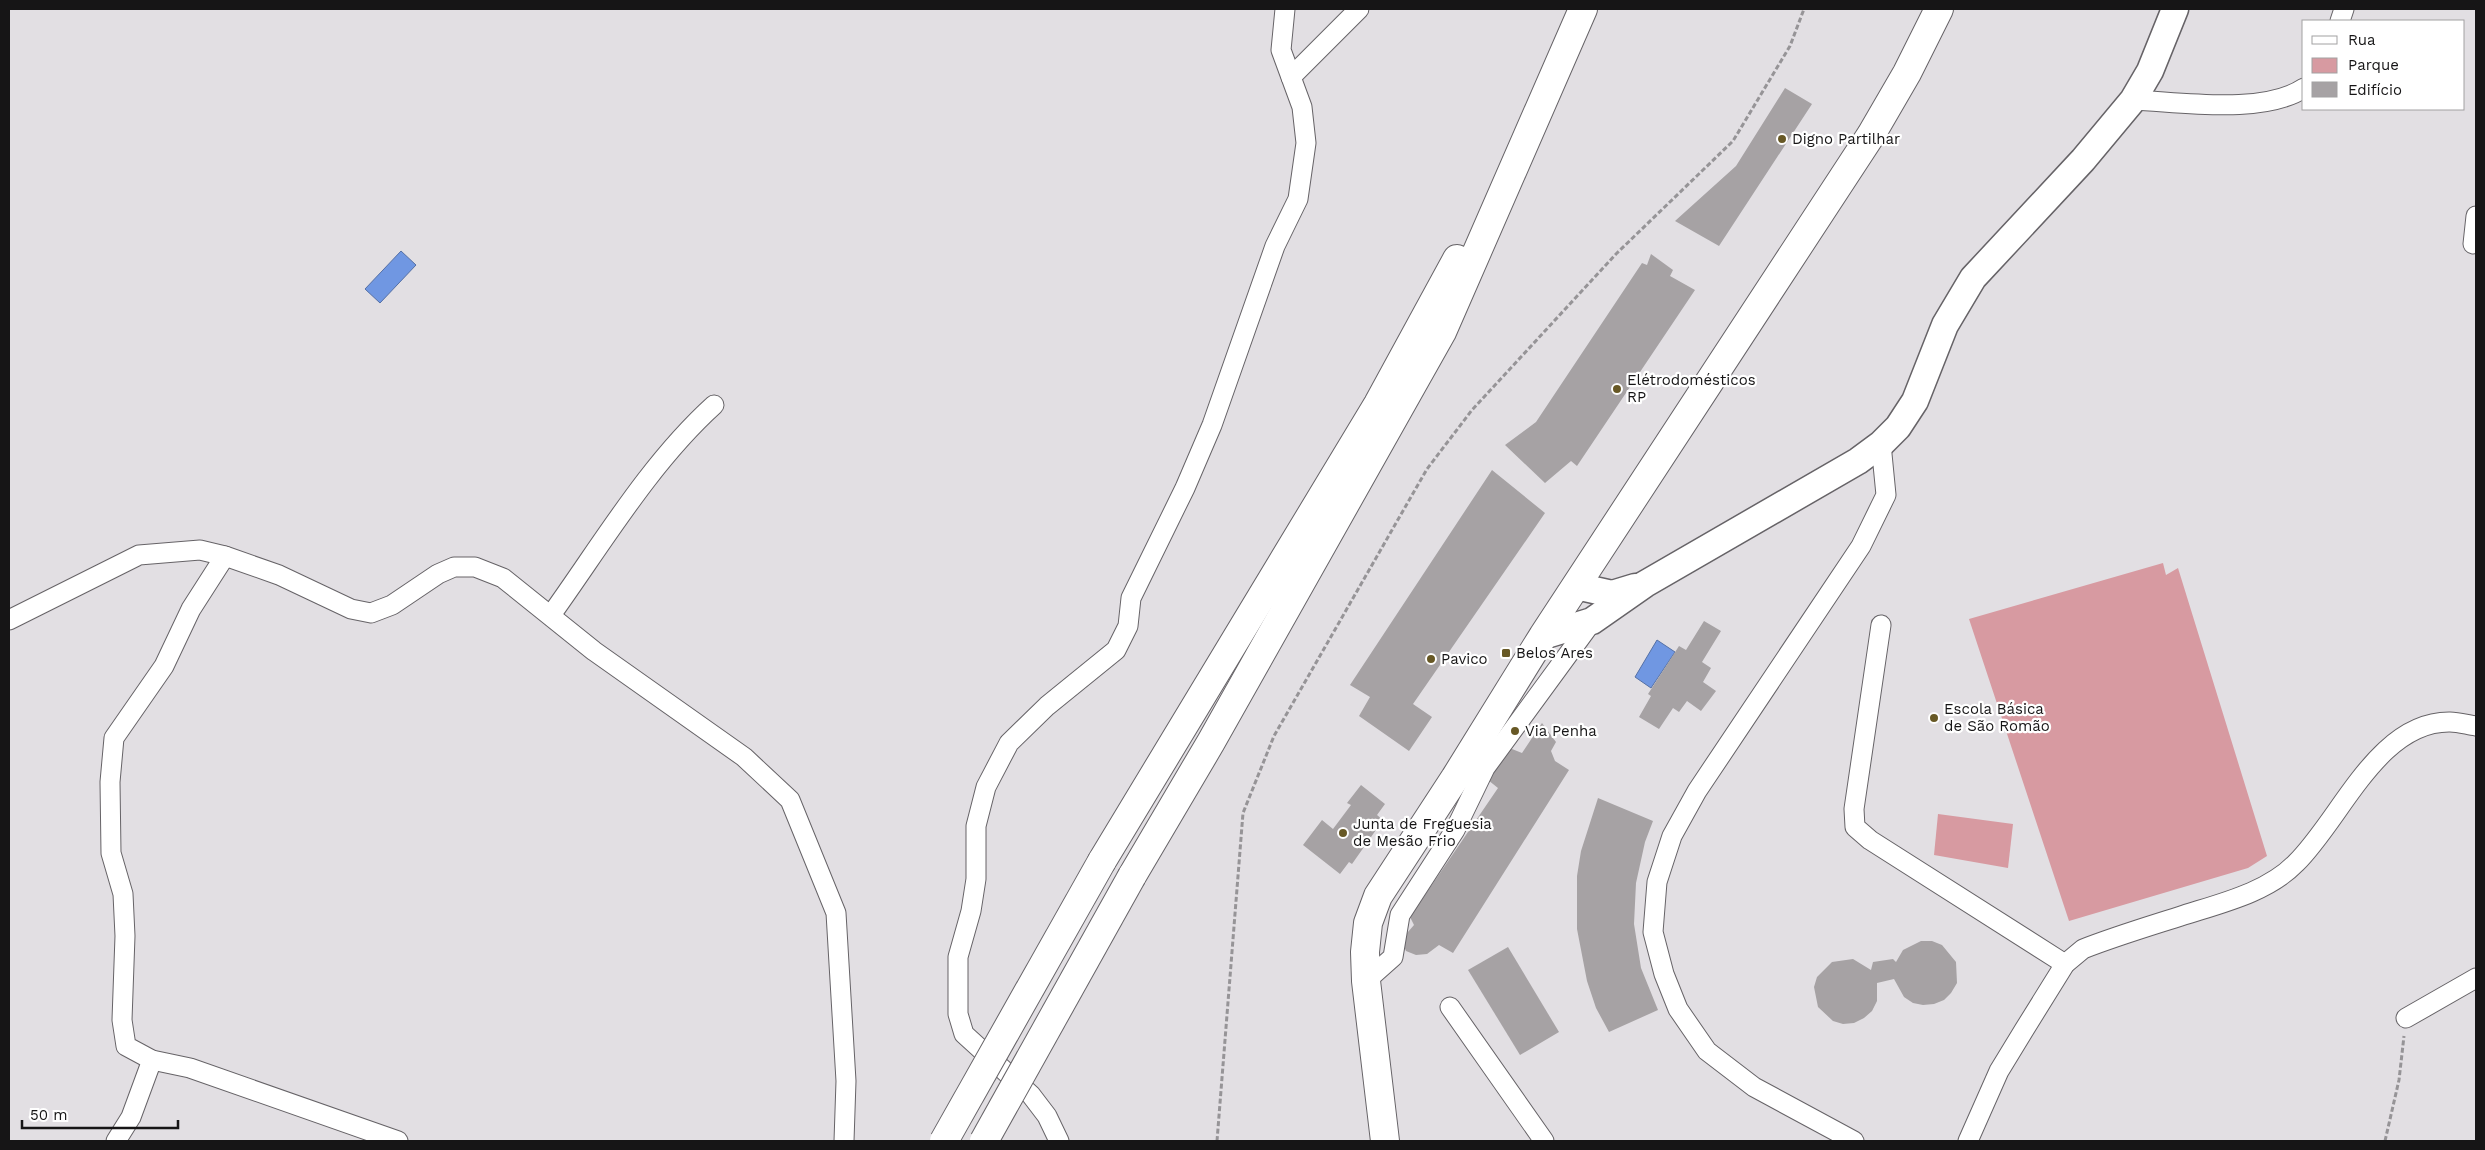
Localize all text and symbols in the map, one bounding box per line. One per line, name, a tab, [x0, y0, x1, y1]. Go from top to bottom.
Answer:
legend	[2302, 20, 2465, 110]
text: Rua	[2348, 31, 2376, 49]
text: Parque	[2348, 56, 2399, 74]
text: Edifício	[2348, 81, 2402, 99]
place label: Digno Partilhar	[1792, 130, 1900, 148]
marker: Digno Partilhar	[1776, 133, 1788, 145]
place label: Elétrodomésticos RP	[1627, 371, 1756, 406]
marker: Elétrodomésticos RP	[1611, 383, 1623, 395]
place label: Belos Ares	[1516, 644, 1593, 662]
marker: Belos Ares	[1500, 647, 1512, 659]
place label: Pavico	[1441, 650, 1488, 668]
marker: Pavico	[1425, 653, 1437, 665]
place label: Escola Básica de São Romão	[1944, 700, 2050, 735]
marker: Escola Básica de São Romão	[1928, 712, 1940, 724]
place label: Via Penha	[1525, 722, 1597, 740]
marker: Via Penha	[1509, 725, 1521, 737]
place label: Junta de Freguesia de Mesão Frio	[1353, 815, 1492, 850]
marker: Junta de Freguesia de Mesão Frio	[1337, 827, 1349, 839]
scale bar	[22, 1098, 179, 1130]
text: 50 m	[30, 1106, 67, 1124]

